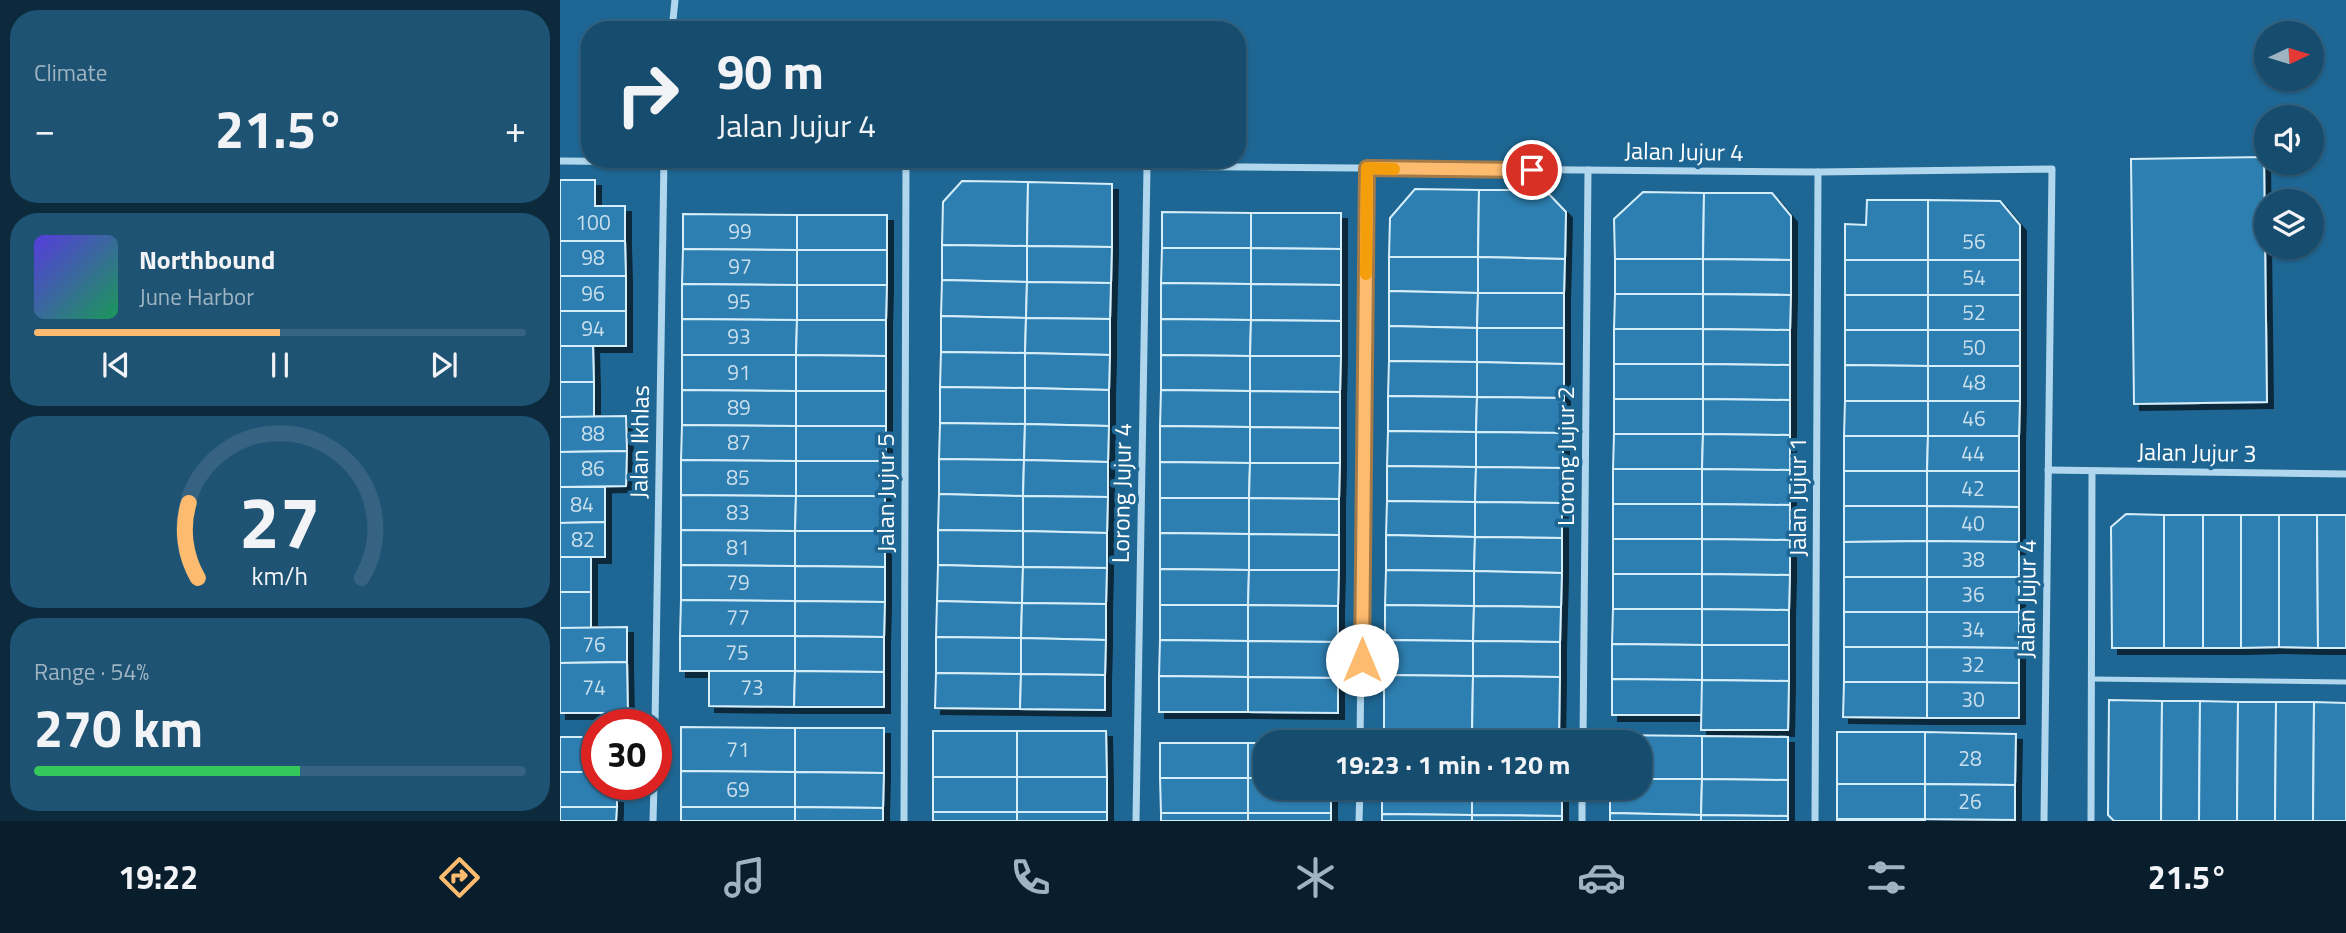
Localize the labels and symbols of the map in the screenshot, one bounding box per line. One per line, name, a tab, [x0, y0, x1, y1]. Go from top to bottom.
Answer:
north arrow	[2254, 21, 2324, 91]
street label: Jalan Jujur 4	[1624, 132, 1744, 170]
pin	[1502, 140, 1562, 200]
house number: 100	[575, 206, 611, 238]
house number: 99	[728, 215, 752, 247]
house number: 56	[1962, 225, 1986, 257]
house number: 98	[581, 241, 605, 273]
house number: 97	[728, 250, 752, 282]
house number: 54	[1962, 261, 1986, 293]
house number: 96	[581, 277, 605, 309]
house number: 95	[727, 285, 751, 317]
house number: 52	[1962, 296, 1986, 328]
house number: 94	[581, 312, 605, 344]
house number: 93	[727, 320, 751, 352]
house number: 50	[1962, 331, 1986, 363]
house number: 91	[727, 356, 751, 388]
house number: 48	[1962, 366, 1986, 398]
street label: Jalan Ikhlas	[620, 385, 658, 499]
street label: Lorong Jujur 2	[1547, 386, 1583, 526]
house number: 89	[727, 391, 751, 423]
house number: 46	[1962, 402, 1986, 434]
house number: 88	[581, 417, 605, 449]
street label: Lorong Jujur 4	[1102, 423, 1140, 563]
house number: 87	[727, 426, 751, 458]
street label: Jalan Jujur 5	[867, 433, 903, 553]
street label: Jalan Jujur 3	[2137, 433, 2257, 471]
street label: Jalan Jujur 1	[1779, 437, 1815, 557]
house number: 44	[1961, 437, 1985, 469]
house number: 86	[581, 452, 605, 484]
house number: 85	[726, 461, 750, 493]
house number: 42	[1961, 472, 1985, 504]
house number: 84	[570, 488, 594, 520]
house number: 83	[726, 496, 750, 528]
house number: 40	[1961, 507, 1985, 539]
house number: 82	[571, 523, 595, 555]
house number: 81	[726, 531, 750, 563]
street label: Jalan Jujur 4	[2007, 539, 2045, 659]
house number: 38	[1961, 543, 1985, 575]
house number: 79	[726, 566, 750, 598]
house number: 36	[1961, 578, 1985, 610]
house number: 77	[726, 601, 750, 633]
house number: 34	[1961, 613, 1985, 645]
position arrow	[1325, 623, 1399, 697]
house number: 76	[582, 628, 606, 660]
house number: 75	[725, 636, 749, 668]
house number: 32	[1961, 648, 1985, 680]
house number: 74	[582, 671, 606, 703]
house number: 73	[740, 671, 764, 703]
house number: 30	[1961, 683, 1985, 715]
speed limit sign: 30	[581, 709, 672, 800]
house number: 71	[726, 733, 750, 765]
house number: 28	[1958, 742, 1982, 774]
house number: 69	[726, 773, 750, 805]
house number: 26	[1958, 785, 1982, 817]

